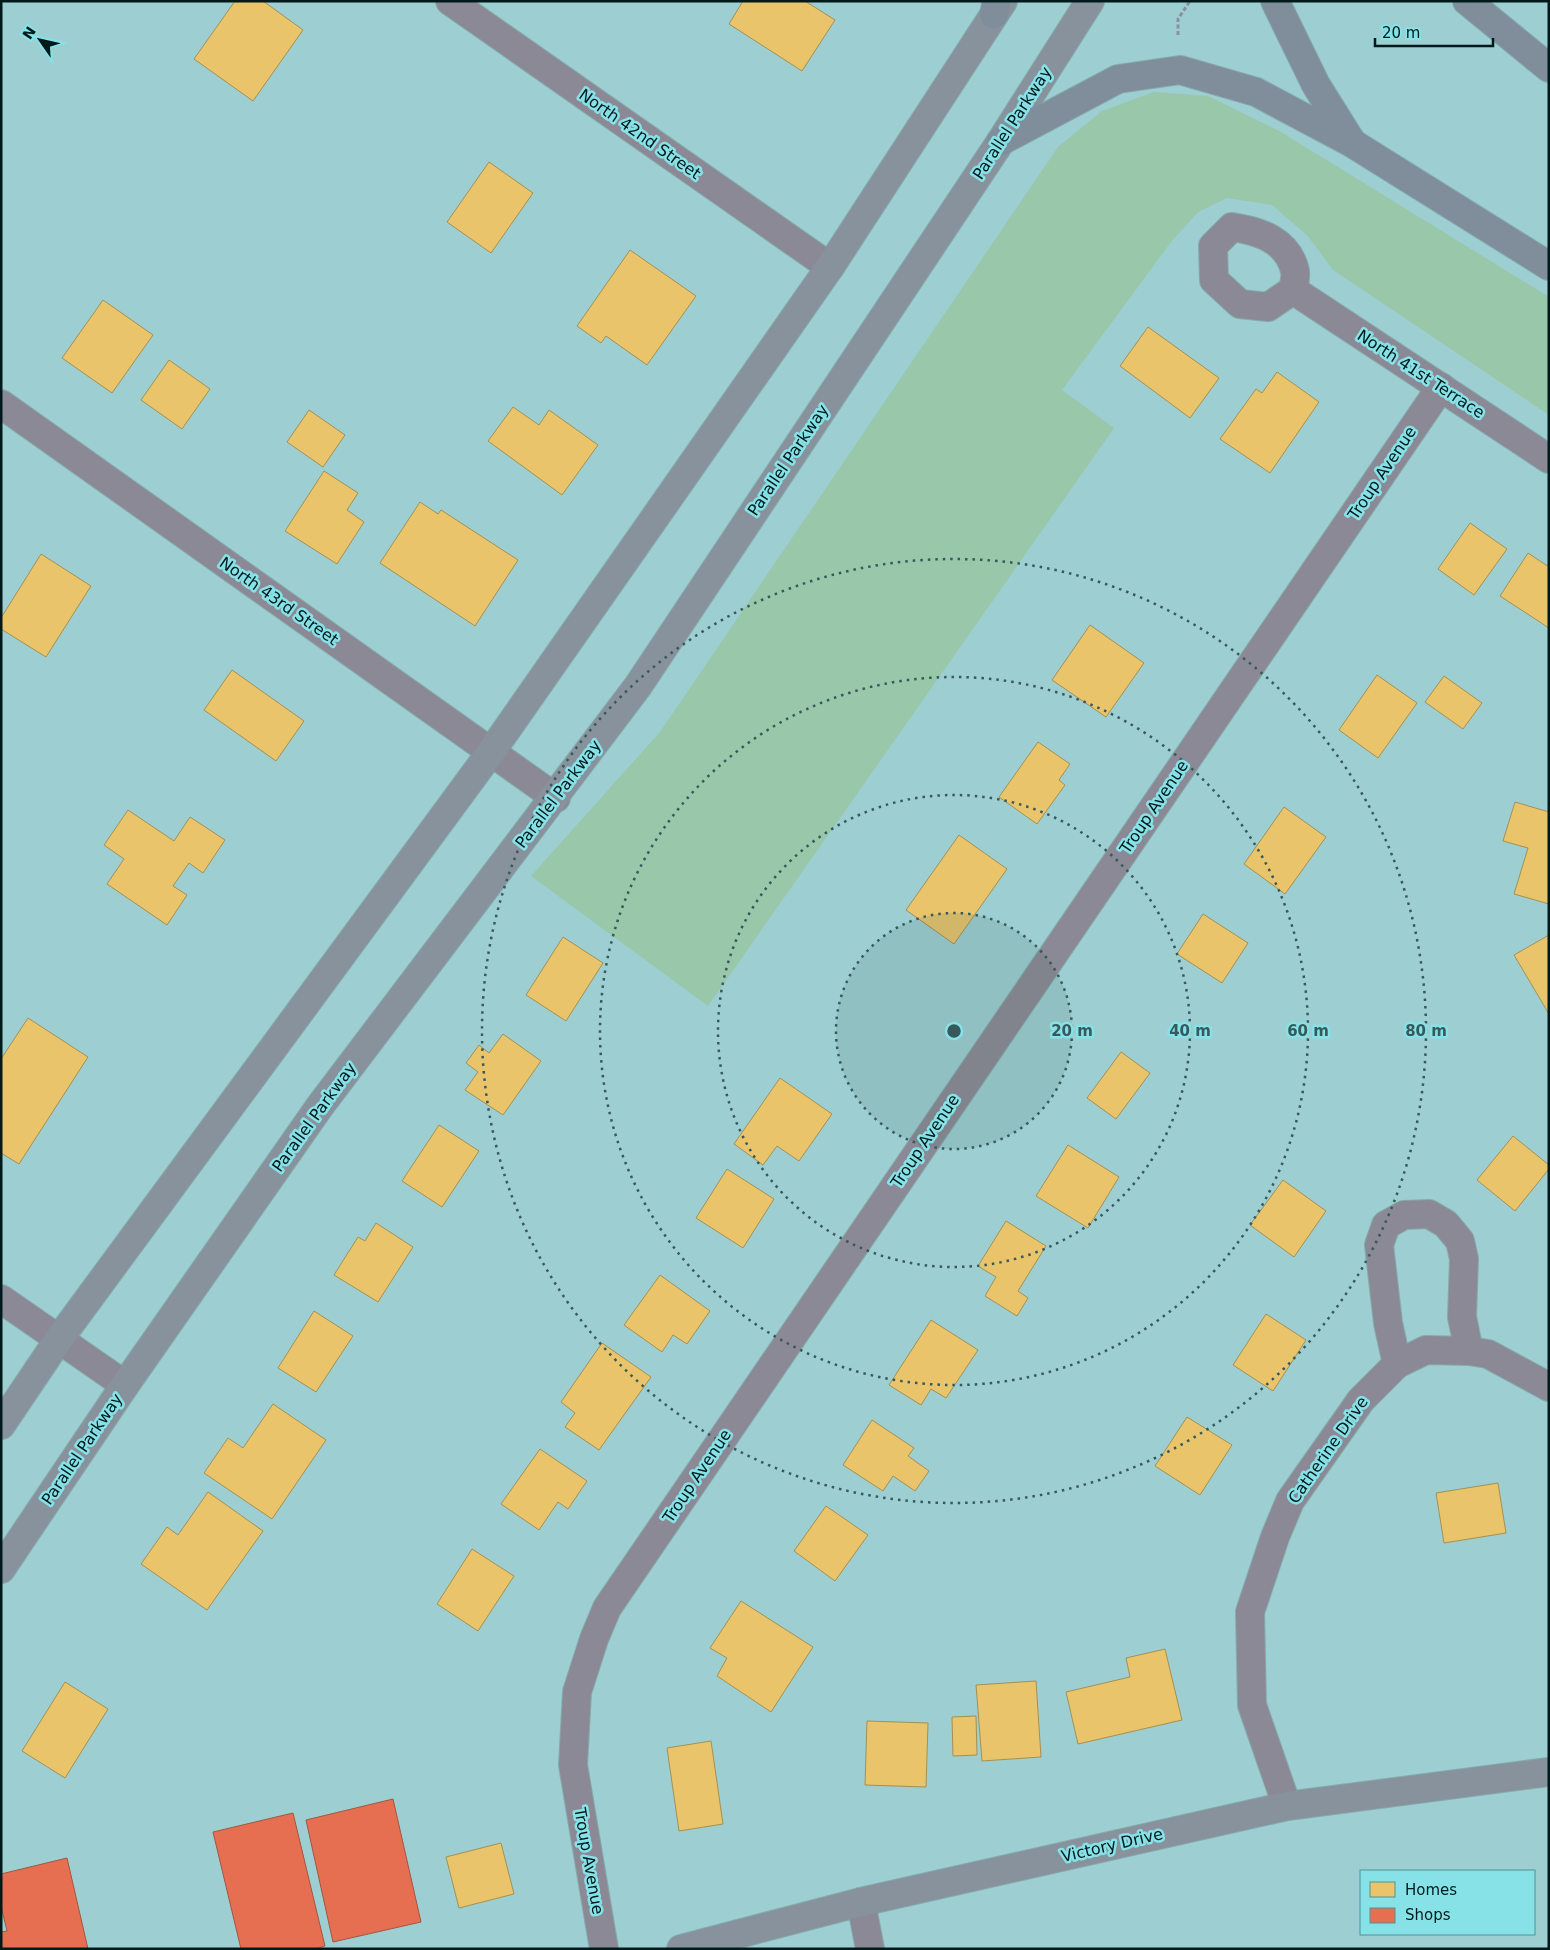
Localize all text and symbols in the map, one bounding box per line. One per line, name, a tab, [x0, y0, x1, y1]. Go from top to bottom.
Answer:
north arrow	[15, 15, 65, 65]
scale bar	[1375, 15, 1492, 47]
text: N	[19, 23, 39, 42]
text: 20 m	[1382, 24, 1420, 42]
street label: Parallel Parkway	[969, 63, 1055, 183]
street label: North 42nd Street	[575, 85, 705, 183]
street label: North 41st Terrace	[1354, 326, 1488, 422]
street label: Parallel Parkway	[744, 401, 832, 519]
street label: Troup Avenue	[1343, 423, 1420, 524]
street label: North 43rd Street	[216, 553, 342, 649]
street label: Parallel Parkway	[511, 736, 605, 852]
street label: Troup Avenue	[1115, 757, 1192, 858]
centre of rings	[945, 1022, 963, 1040]
text: 20 m	[1051, 1022, 1093, 1040]
text: 40 m	[1169, 1022, 1211, 1040]
text: 60 m	[1287, 1022, 1329, 1040]
text: 80 m	[1405, 1022, 1447, 1040]
street label: Parallel Parkway	[268, 1059, 360, 1175]
street label: Troup Avenue	[886, 1091, 963, 1192]
street label: Parallel Parkway	[38, 1390, 126, 1508]
street label: Catherine Drive	[1284, 1393, 1372, 1507]
street label: Troup Avenue	[658, 1426, 735, 1527]
street label: Troup Avenue	[570, 1805, 608, 1916]
street label: Victory Drive	[1059, 1824, 1165, 1866]
legend	[1360, 1870, 1535, 1935]
text: Homes	[1405, 1881, 1457, 1899]
text: Shops	[1405, 1906, 1451, 1924]

